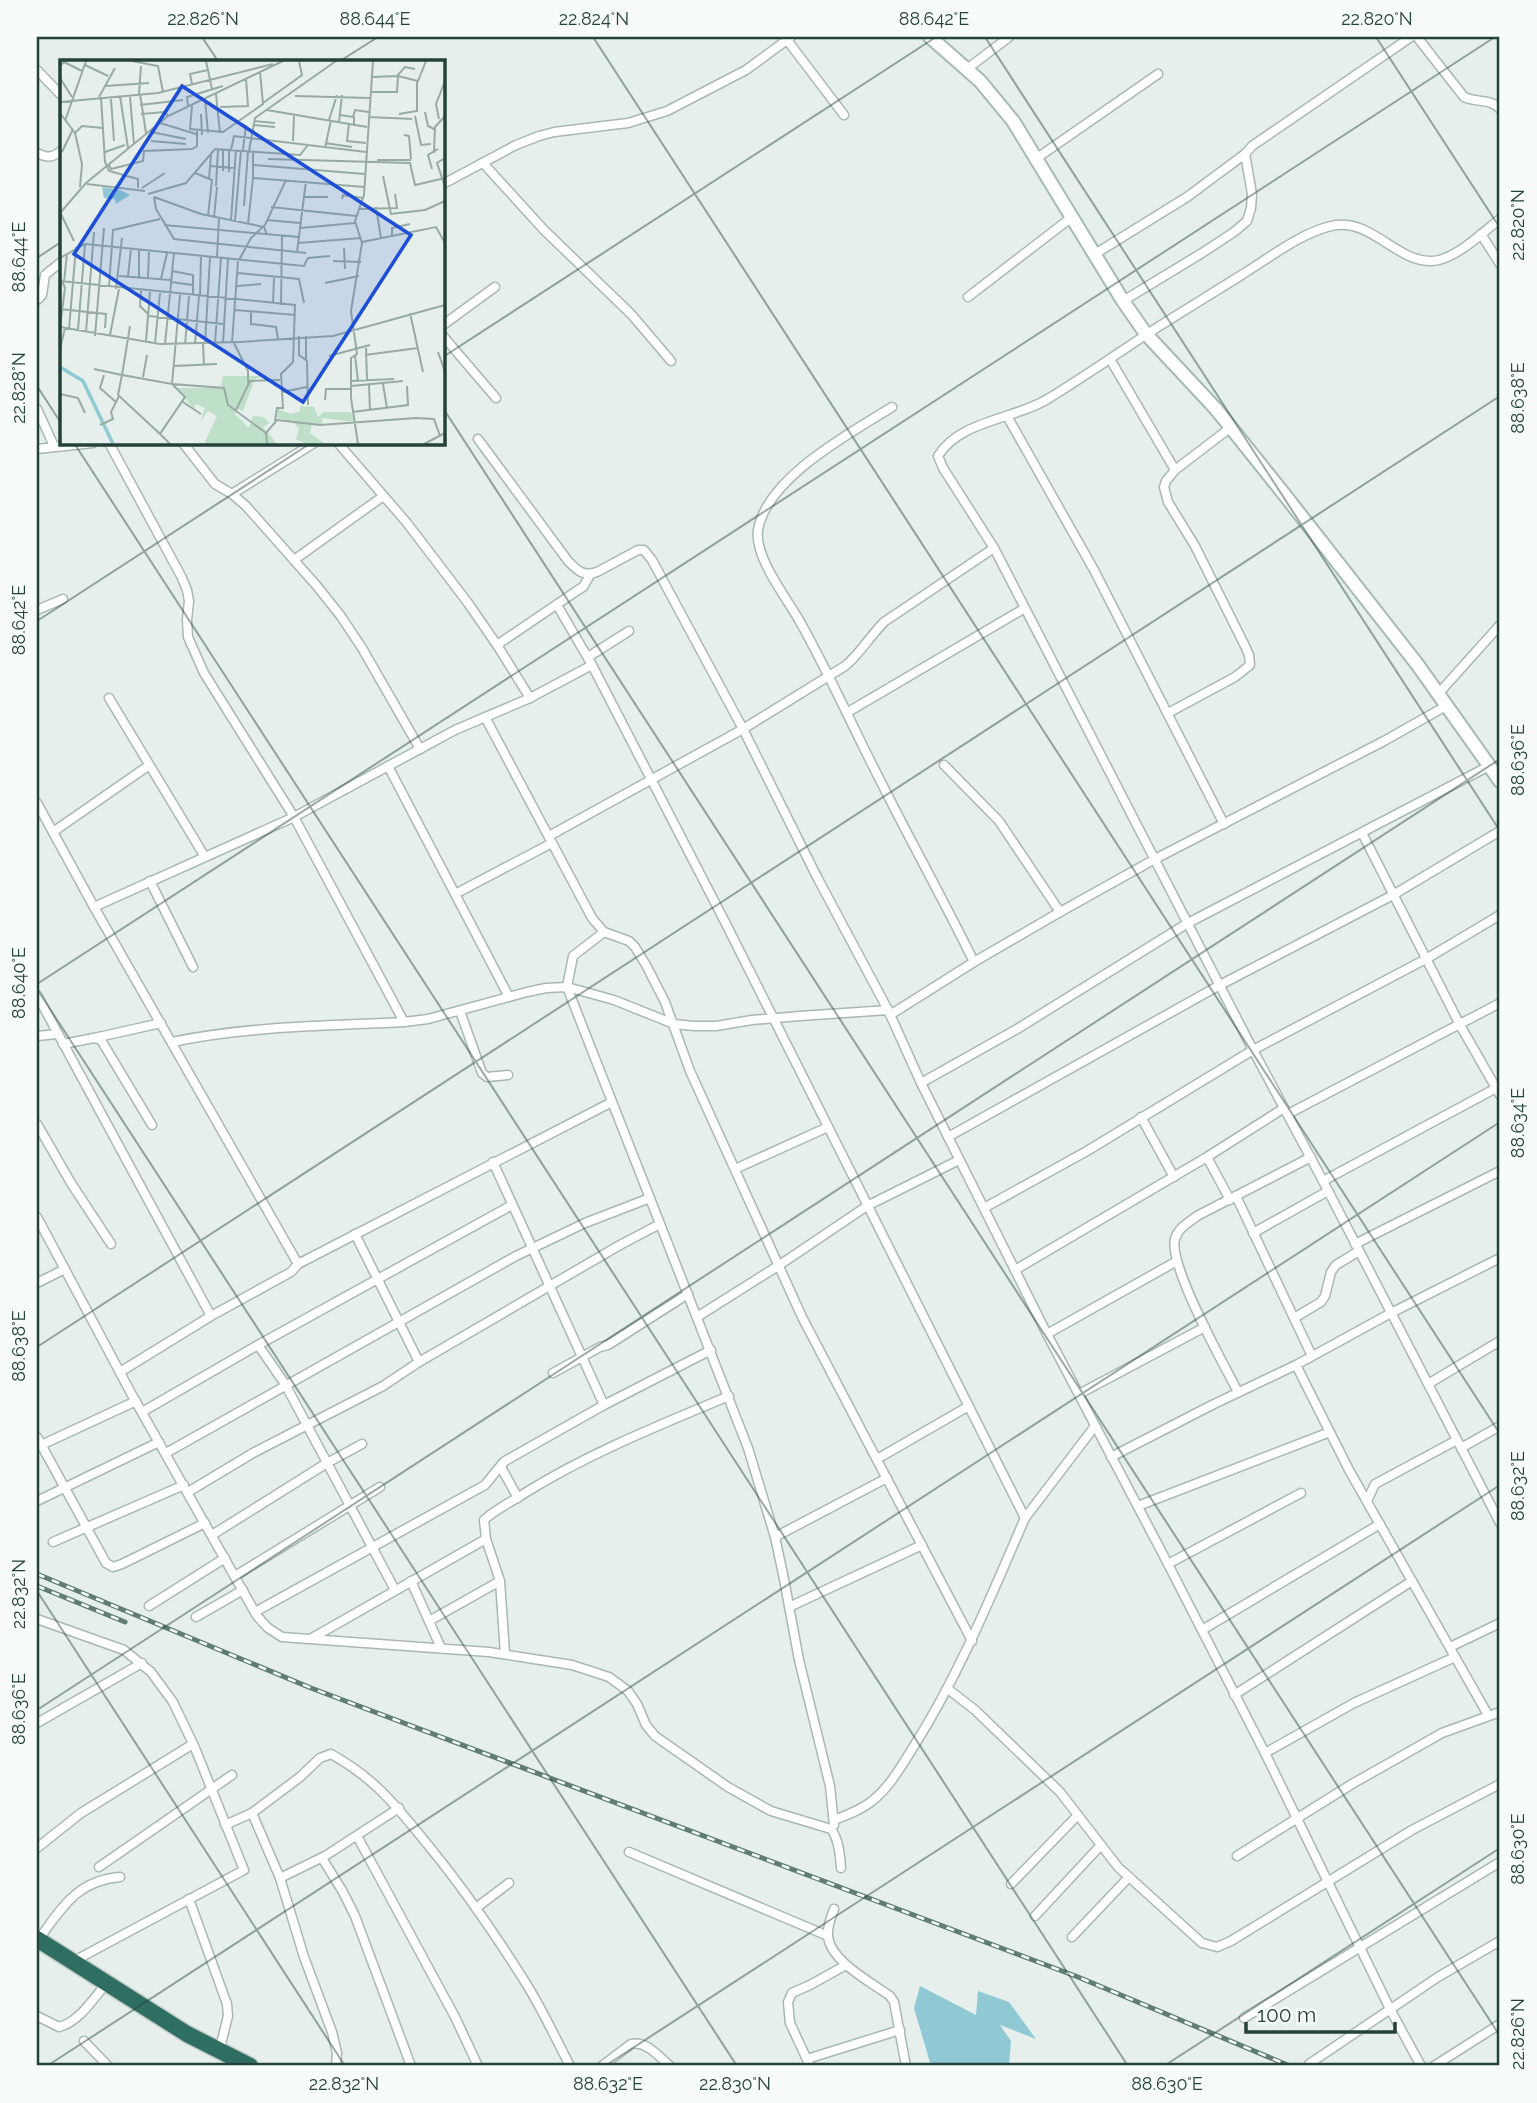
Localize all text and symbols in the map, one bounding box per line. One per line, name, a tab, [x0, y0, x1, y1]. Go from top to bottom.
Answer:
text: 22.826°N	[167, 8, 239, 29]
text: 88.644°E	[340, 8, 410, 29]
text: 22.824°N	[559, 8, 629, 29]
text: 88.642°E	[899, 8, 969, 29]
text: 22.820°N	[1341, 8, 1413, 29]
inset map	[60, 60, 444, 444]
text: 22.820°N	[1507, 189, 1528, 261]
text: 88.644°E	[8, 222, 29, 292]
text: 22.828°N	[8, 352, 29, 424]
text: 88.638°E	[1507, 362, 1528, 434]
text: 88.642°E	[8, 585, 29, 655]
text: 88.636°E	[1507, 724, 1528, 796]
text: 88.640°E	[8, 947, 29, 1019]
text: 88.634°E	[1507, 1088, 1528, 1158]
text: 88.638°E	[8, 1310, 29, 1382]
text: 88.632°E	[1507, 1451, 1528, 1521]
text: 22.832°N	[8, 1559, 29, 1629]
text: 88.636°E	[8, 1673, 29, 1745]
text: 88.630°E	[1507, 1813, 1528, 1885]
scale bar	[1246, 1991, 1395, 2035]
text: 22.826°N	[1507, 1998, 1528, 2070]
text: 100 m	[1257, 2002, 1316, 2027]
text: 22.832°N	[309, 2073, 379, 2094]
text: 88.632°E	[573, 2073, 643, 2094]
text: 22.830°N	[699, 2073, 771, 2094]
text: 88.630°E	[1131, 2073, 1203, 2094]

